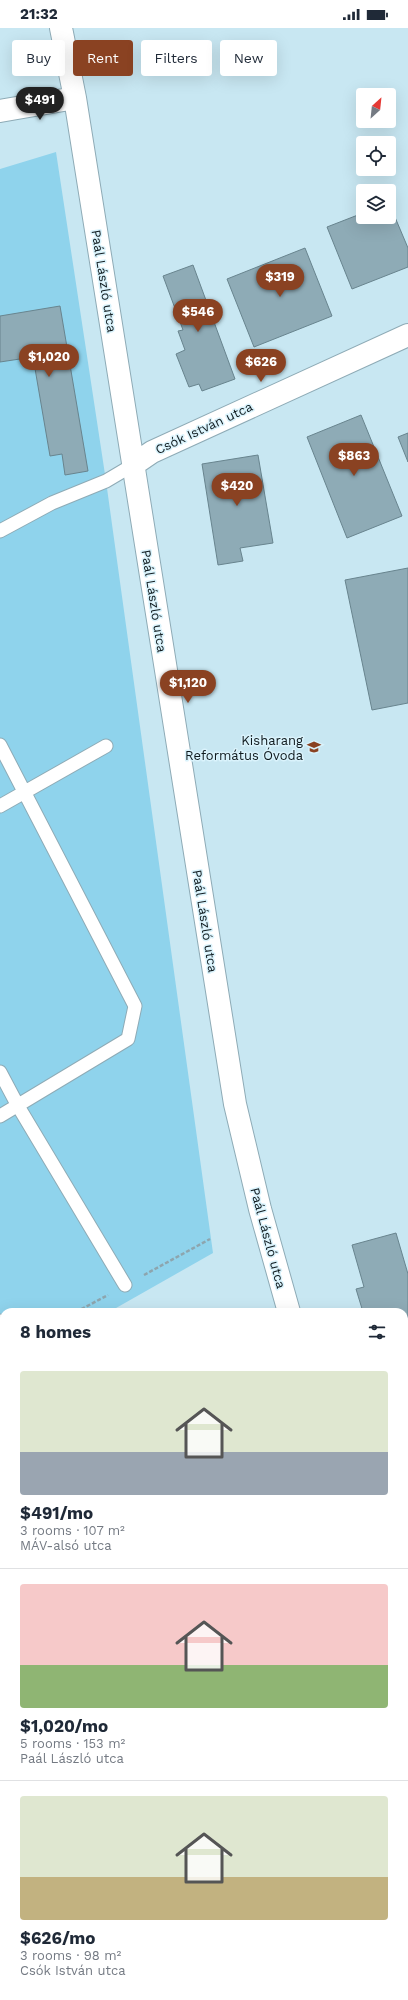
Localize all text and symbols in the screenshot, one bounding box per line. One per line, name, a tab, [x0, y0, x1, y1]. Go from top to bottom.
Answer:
text: 21:32	[20, 5, 58, 23]
chip: Buy	[12, 40, 65, 76]
chip: Rent	[73, 40, 133, 76]
chip: Filters	[141, 40, 212, 76]
chip: New	[220, 40, 277, 76]
pin: $491	[16, 87, 64, 121]
north arrow	[356, 88, 396, 128]
map controls	[356, 88, 396, 224]
text: $491	[25, 92, 55, 107]
button: locate	[356, 136, 396, 176]
button: layers	[356, 184, 396, 224]
street label: Paál László utca	[88, 229, 120, 334]
pin: $319	[256, 264, 304, 298]
text: $319	[265, 269, 295, 284]
pin: $546	[174, 299, 222, 333]
text: $546	[182, 304, 214, 319]
pin: $1,020	[16, 344, 82, 378]
text: $1,020	[28, 349, 70, 364]
pin: $626	[237, 349, 285, 383]
text: $626	[245, 354, 277, 369]
street label: Csók István utca	[153, 399, 256, 457]
pin: $863	[330, 443, 378, 477]
text: $863	[338, 448, 370, 463]
pin: $420	[213, 473, 261, 507]
text: $420	[221, 478, 253, 493]
street label: Paál László utca	[138, 549, 170, 654]
pin: $1,120	[155, 670, 221, 704]
text: $1,120	[169, 675, 207, 690]
place label: Kisharang Református Óvoda	[185, 733, 304, 763]
school or university icon: Kisharang Református Óvoda	[306, 739, 322, 755]
street label: Paál László utca	[189, 869, 221, 974]
street label: Paál László utca	[247, 1186, 289, 1291]
icon: filters	[366, 1321, 388, 1343]
text: 8 homes	[20, 1322, 91, 1342]
icon: home	[168, 1397, 240, 1469]
text: $491/mo	[20, 1503, 93, 1523]
text: 3 rooms · 107 m²	[20, 1523, 125, 1538]
text: MÁV-alsó utca	[20, 1538, 112, 1553]
icon: home	[168, 1610, 240, 1682]
text: $1,020/mo	[20, 1716, 108, 1736]
text: 5 rooms · 153 m²	[20, 1736, 125, 1751]
text: Paál László utca	[20, 1751, 124, 1766]
icon: home	[168, 1822, 240, 1894]
text: $626/mo	[20, 1928, 96, 1948]
text: 3 rooms · 98 m²	[20, 1948, 121, 1963]
text: Csók István utca	[20, 1963, 126, 1978]

